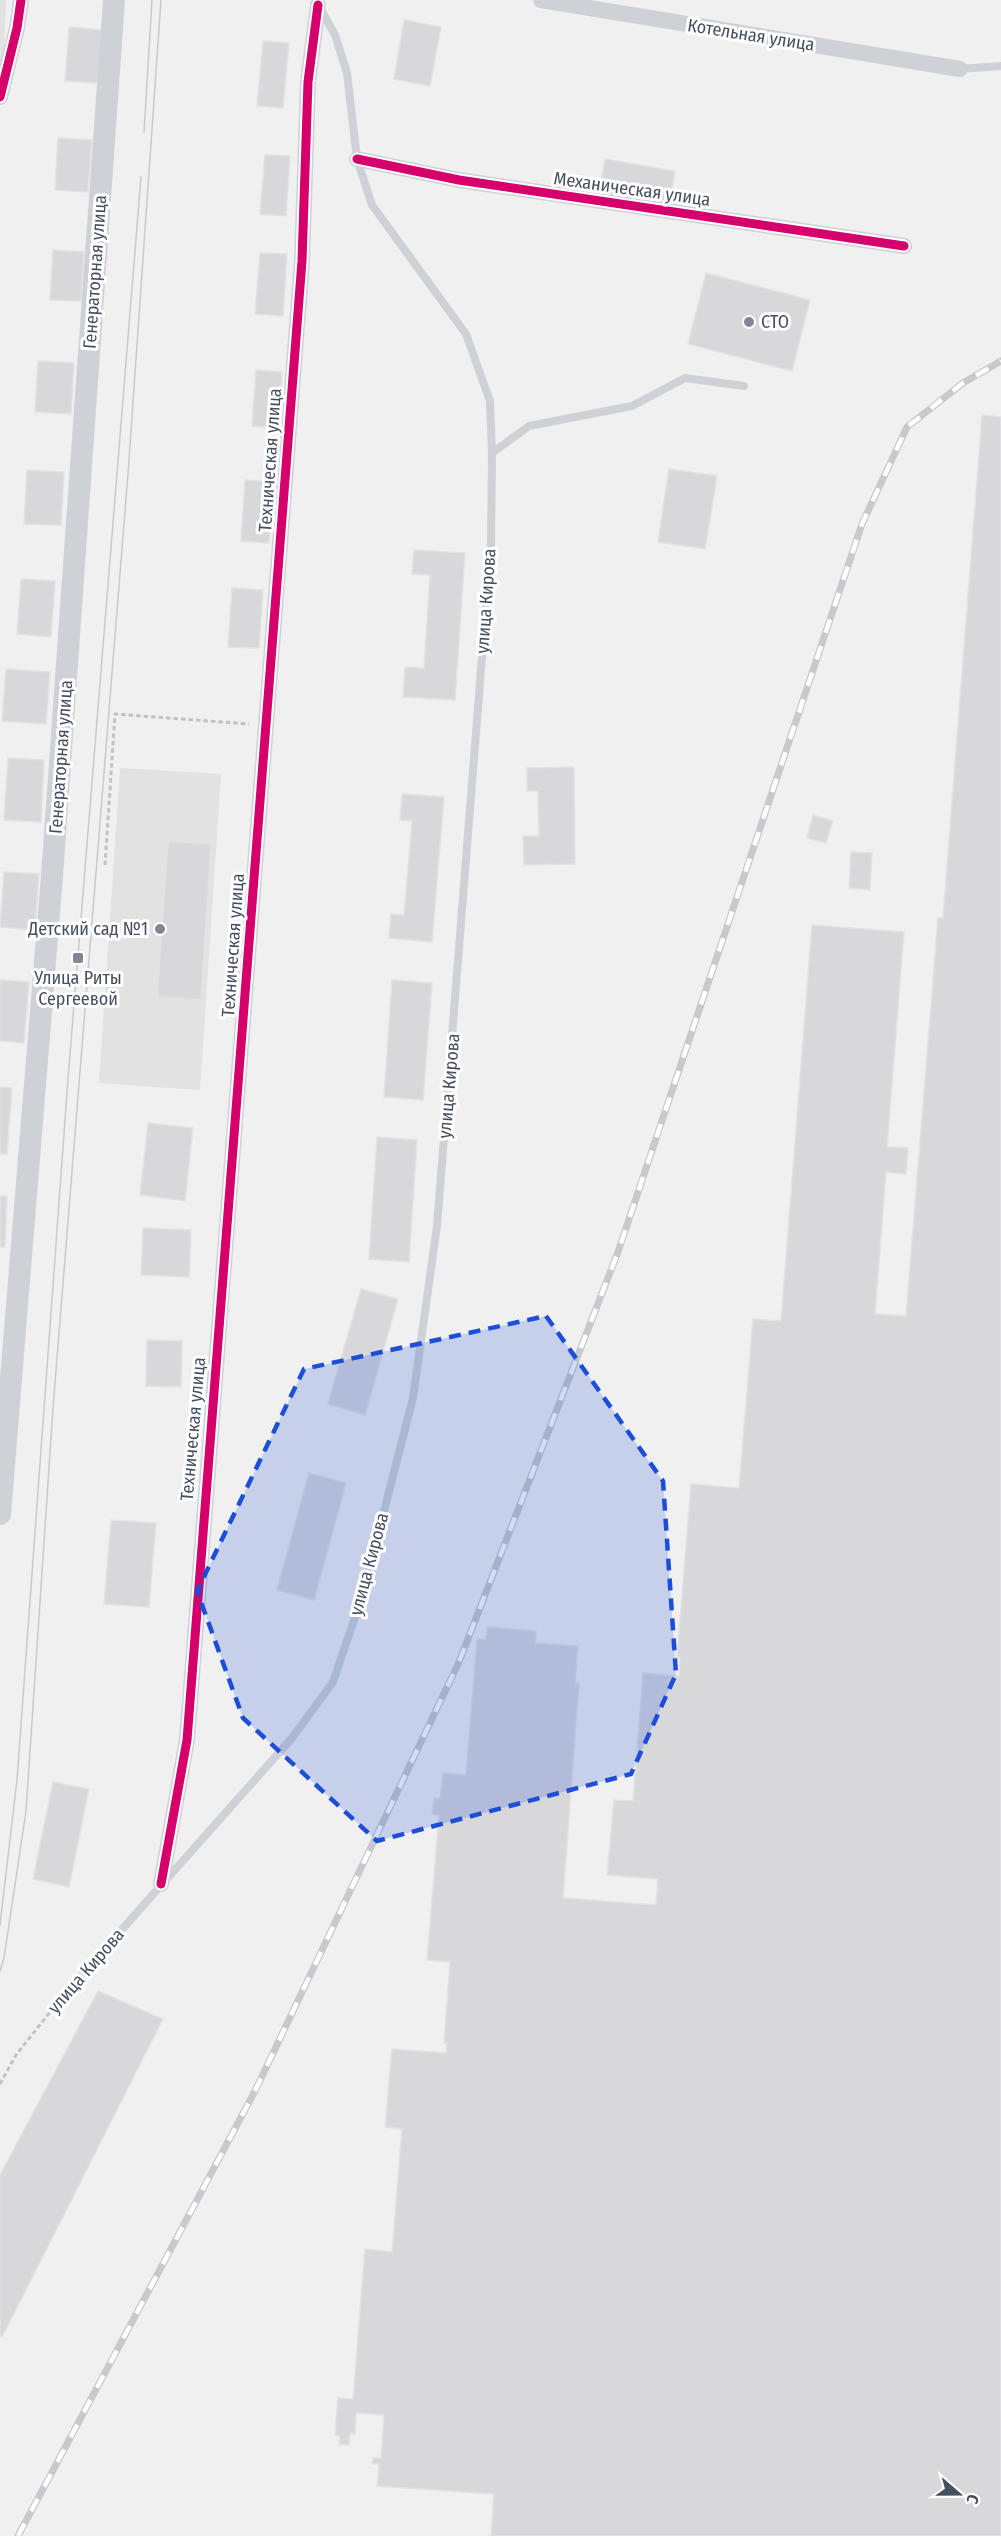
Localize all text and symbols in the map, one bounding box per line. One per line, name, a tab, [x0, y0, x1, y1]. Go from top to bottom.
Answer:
street label: Котельная улица	[686, 14, 816, 56]
street label: Механическая улица	[552, 167, 712, 211]
street label: Генераторная улица	[79, 194, 111, 350]
place label: СТО	[761, 311, 789, 333]
marker: СТО	[742, 315, 756, 329]
street label: Техническая улица	[254, 387, 286, 533]
street label: улица Кирова	[471, 548, 501, 654]
street label: Генераторная улица	[45, 679, 77, 835]
street label: Техническая улица	[217, 872, 249, 1018]
place label: Детский сад №1	[27, 918, 148, 940]
marker: Детский сад №1	[153, 922, 167, 936]
marker: Улица Риты Сергеевой	[71, 951, 85, 965]
place label: Улица Риты Сергеевой	[33, 967, 122, 1010]
street label: улица Кирова	[433, 1032, 465, 1139]
street label: Техническая улица	[176, 1356, 210, 1502]
street label: улица Кирова	[345, 1510, 393, 1618]
street label: улица Кирова	[43, 1924, 129, 2018]
north arrow	[929, 2464, 989, 2524]
text: С	[962, 2492, 983, 2507]

